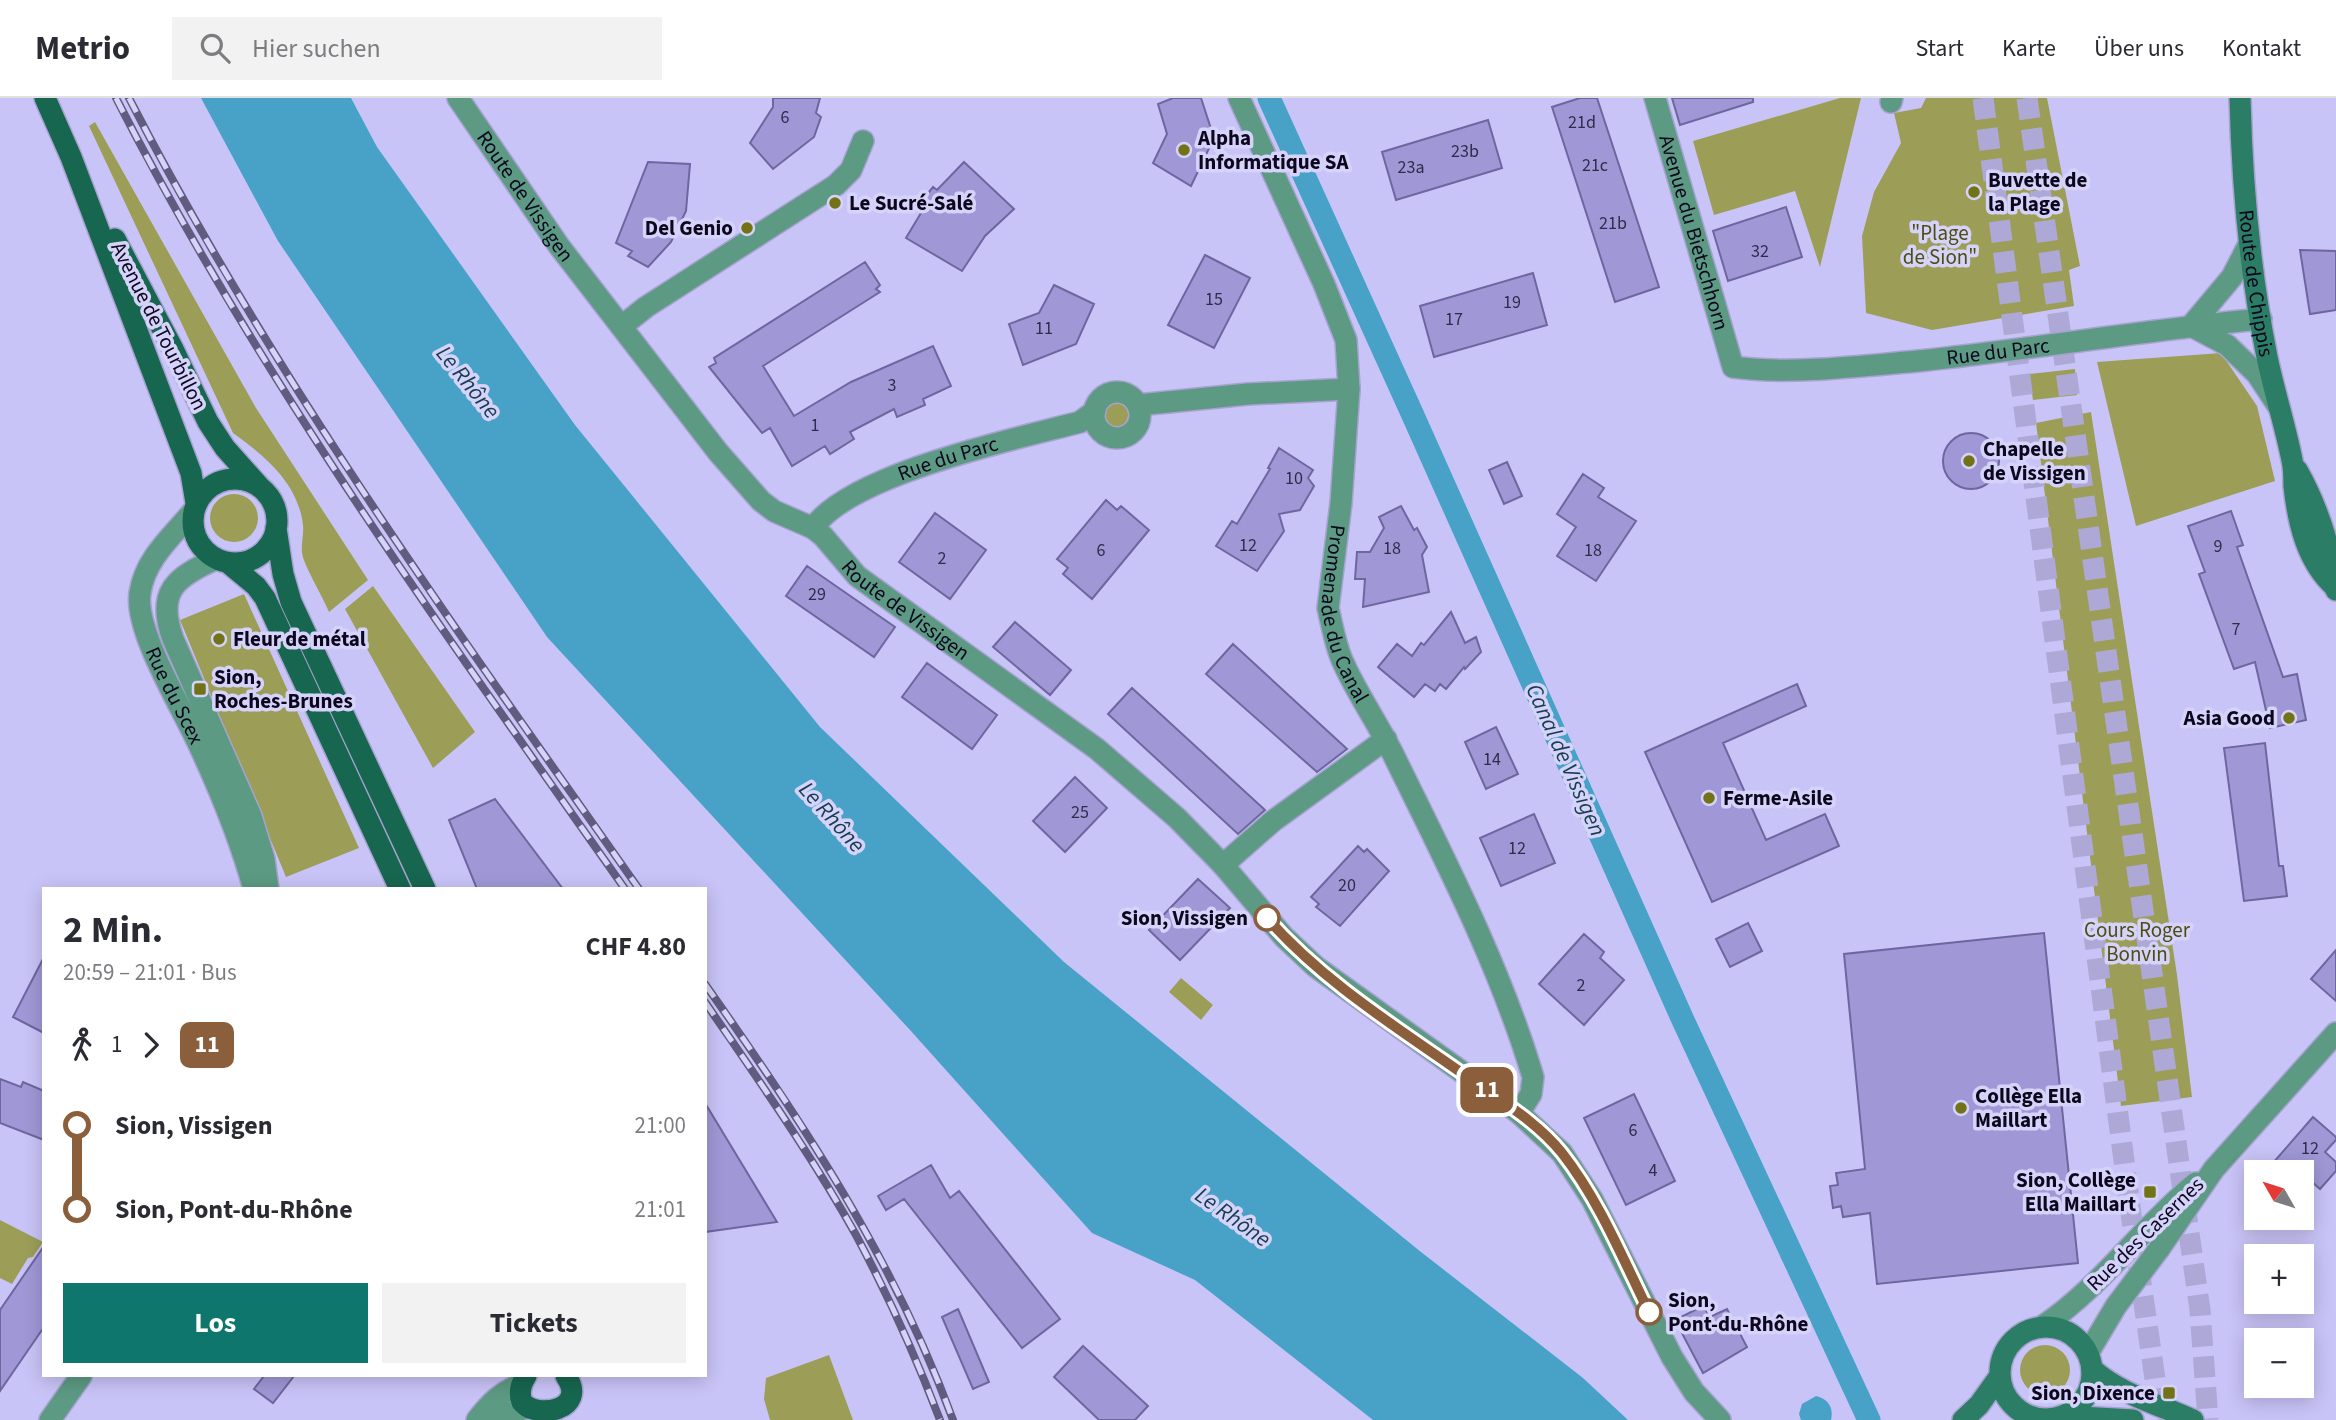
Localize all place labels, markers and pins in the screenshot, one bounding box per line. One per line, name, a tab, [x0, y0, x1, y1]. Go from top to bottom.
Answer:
place label: Alpha Informatique SA	[1197, 123, 1350, 177]
marker: Alpha Informatique SA	[1176, 142, 1192, 158]
place label: Buvette de la Plage	[1988, 165, 2088, 219]
marker: Buvette de la Plage	[1966, 184, 1982, 200]
place label: Le Sucré-Salé	[849, 188, 973, 218]
marker: Le Sucré-Salé	[827, 195, 843, 211]
place label: Del Genio	[645, 213, 733, 243]
marker: Del Genio	[739, 220, 755, 236]
place label: Chapelle de Vissigen	[1983, 434, 2086, 488]
marker: Chapelle de Vissigen	[1961, 453, 1977, 469]
place label: Fleur de métal	[233, 624, 366, 654]
marker: Fleur de métal	[211, 631, 227, 647]
place label: Sion, Roches-Brunes	[214, 662, 353, 716]
marker: Sion, Roches-Brunes	[192, 681, 208, 697]
place label: Asia Good	[2183, 703, 2275, 733]
marker: Asia Good	[2281, 710, 2297, 726]
place label: Ferme-Asile	[1723, 783, 1833, 813]
marker: Ferme-Asile	[1701, 790, 1717, 806]
place label: Sion, Vissigen	[1121, 903, 1248, 933]
marker: Sion, Vissigen	[1254, 905, 1280, 931]
place label: Collège Ella Maillart	[1975, 1081, 2082, 1135]
marker: Collège Ella Maillart	[1953, 1100, 1969, 1116]
place label: Sion, Collège Ella Maillart	[2016, 1165, 2136, 1219]
marker: Sion, Collège Ella Maillart	[2142, 1184, 2158, 1200]
place label: Sion, Pont-du-Rhône	[1668, 1285, 1808, 1339]
marker: Sion, Pont-du-Rhône	[1636, 1299, 1662, 1325]
place label: Sion, Dixence	[2031, 1378, 2155, 1408]
marker: Sion, Dixence	[2161, 1385, 2177, 1401]

